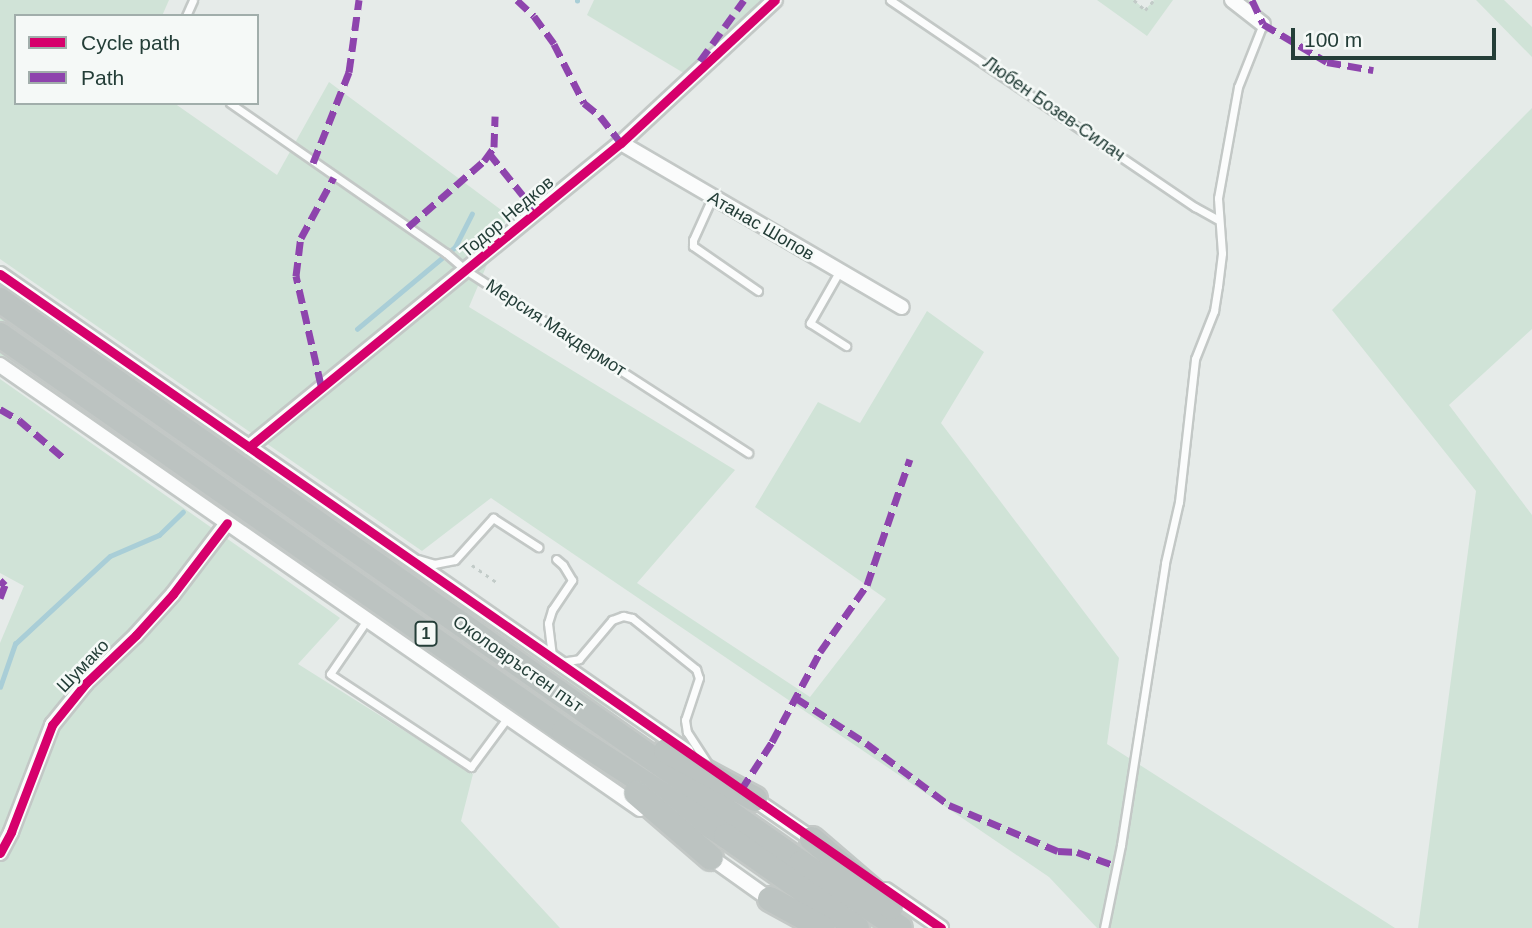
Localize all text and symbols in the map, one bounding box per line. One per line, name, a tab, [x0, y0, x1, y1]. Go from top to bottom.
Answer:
legend	[14, 14, 259, 105]
scale bar	[1294, 14, 1499, 58]
text: 100 m	[1304, 28, 1362, 51]
text: Cycle path	[81, 31, 180, 54]
street label: Любен Бозев-Силач	[979, 52, 1129, 166]
text: Path	[81, 66, 124, 89]
street label: Тодор Недков	[456, 172, 558, 262]
street label: Атанас Шопов	[704, 187, 818, 265]
street label: Мерсия Макдермот	[482, 275, 630, 381]
street label: Околовръстен път	[449, 611, 587, 717]
road number: 1	[414, 622, 438, 646]
street label: Шумако	[52, 635, 114, 697]

